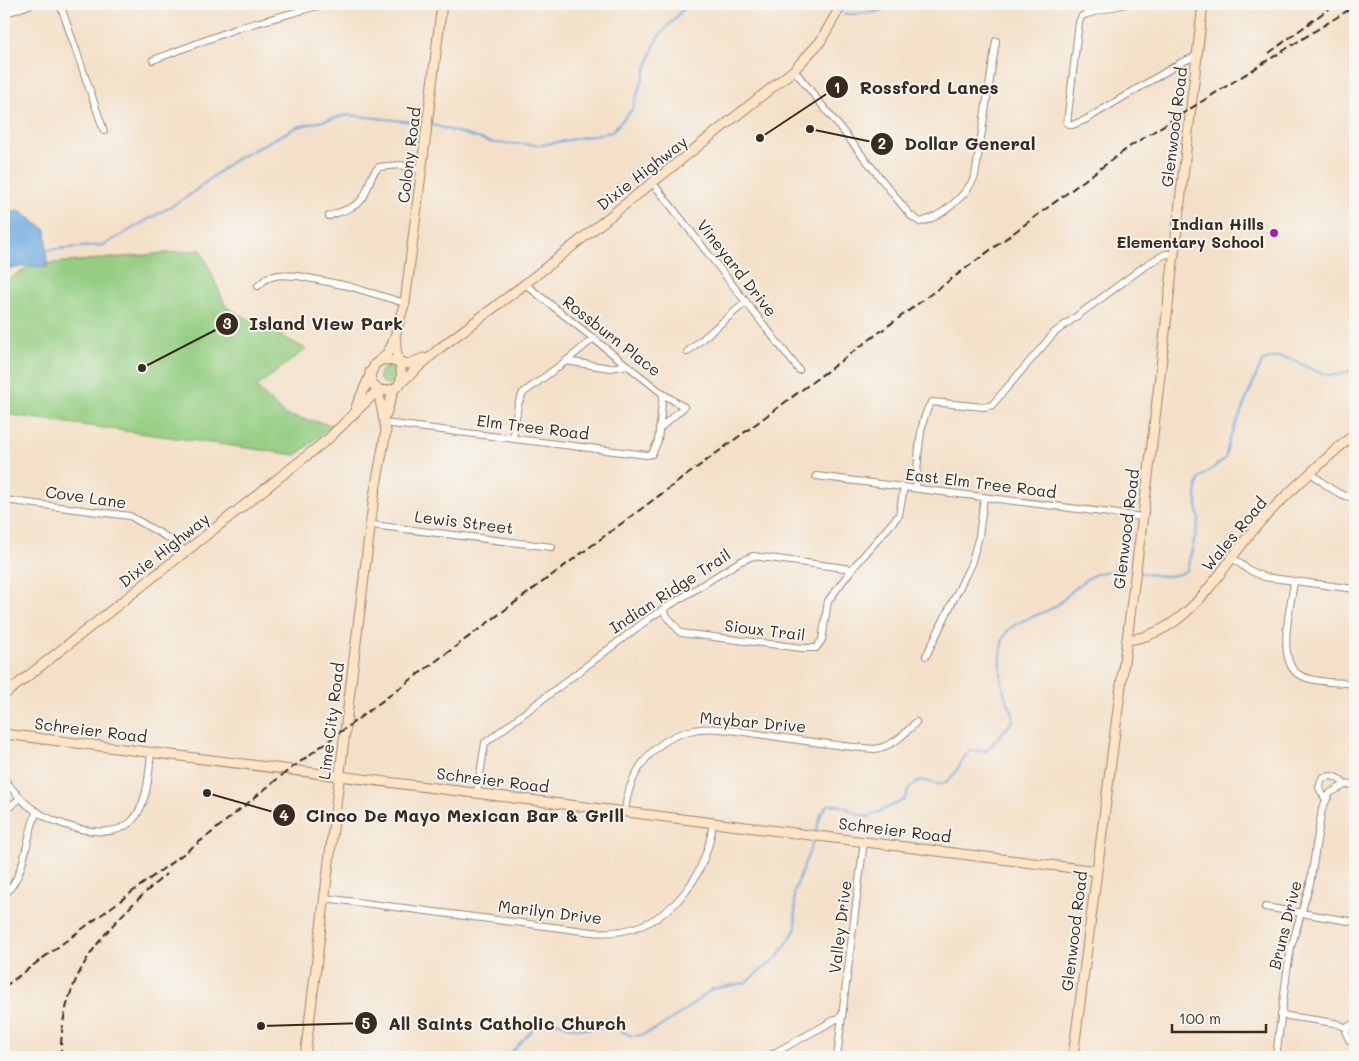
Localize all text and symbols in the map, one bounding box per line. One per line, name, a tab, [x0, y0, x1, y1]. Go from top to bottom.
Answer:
street label: Glenwood Road	[1156, 66, 1191, 188]
callout: Rossford Lanes	[824, 71, 1008, 104]
text: Rossford Lanes	[859, 75, 999, 99]
text: 1	[834, 77, 840, 97]
street label: Colony Road	[392, 106, 425, 204]
callout: Dollar General	[870, 127, 1046, 160]
street label: Dixie Highway	[592, 131, 691, 215]
text: Dollar General	[904, 131, 1036, 155]
text: 2	[878, 133, 886, 153]
place label: Indian Hills Elementary School	[1116, 213, 1264, 252]
street label: Vineyard Drive	[693, 215, 782, 321]
marker: Indian Hills Elementary School	[1268, 227, 1280, 239]
street label: Rossburn Place	[559, 291, 666, 381]
callout: Island View Park	[214, 308, 413, 341]
text: Island View Park	[249, 311, 403, 335]
text: 3	[222, 313, 232, 333]
street label: Elm Tree Road	[476, 409, 590, 444]
street label: East Elm Tree Road	[904, 463, 1058, 502]
street label: Glenwood Road	[1108, 468, 1143, 590]
street label: Cove Lane	[44, 480, 128, 513]
street label: Wales Road	[1196, 492, 1271, 575]
street label: Lewis Street	[413, 505, 515, 538]
street label: Dixie Highway	[114, 508, 213, 592]
street label: Indian Ridge Trail	[605, 544, 734, 638]
street label: Sioux Trail	[723, 614, 807, 645]
street label: Lime City Road	[313, 661, 348, 781]
street label: Maybar Drive	[699, 706, 807, 737]
street label: Schreier Road	[34, 712, 149, 747]
street label: Schreier Road	[436, 762, 551, 797]
callout: Cinco De Mayo Mexican Bar & Grill	[271, 799, 634, 832]
text: Cinco De Mayo Mexican Bar & Grill	[306, 803, 624, 827]
text: 4	[279, 805, 289, 825]
street label: Schreier Road	[838, 812, 953, 847]
street label: Glenwood Road	[1056, 870, 1091, 992]
street label: Bruns Drive	[1263, 878, 1306, 971]
street label: Valley Drive	[823, 879, 856, 975]
street label: Marilyn Drive	[497, 895, 603, 928]
scale bar	[1172, 1001, 1265, 1033]
callout: All Saints Catholic Church	[354, 1007, 636, 1040]
text: 100 m	[1179, 1008, 1221, 1028]
text: All Saints Catholic Church	[388, 1011, 626, 1035]
text: 5	[362, 1013, 371, 1033]

